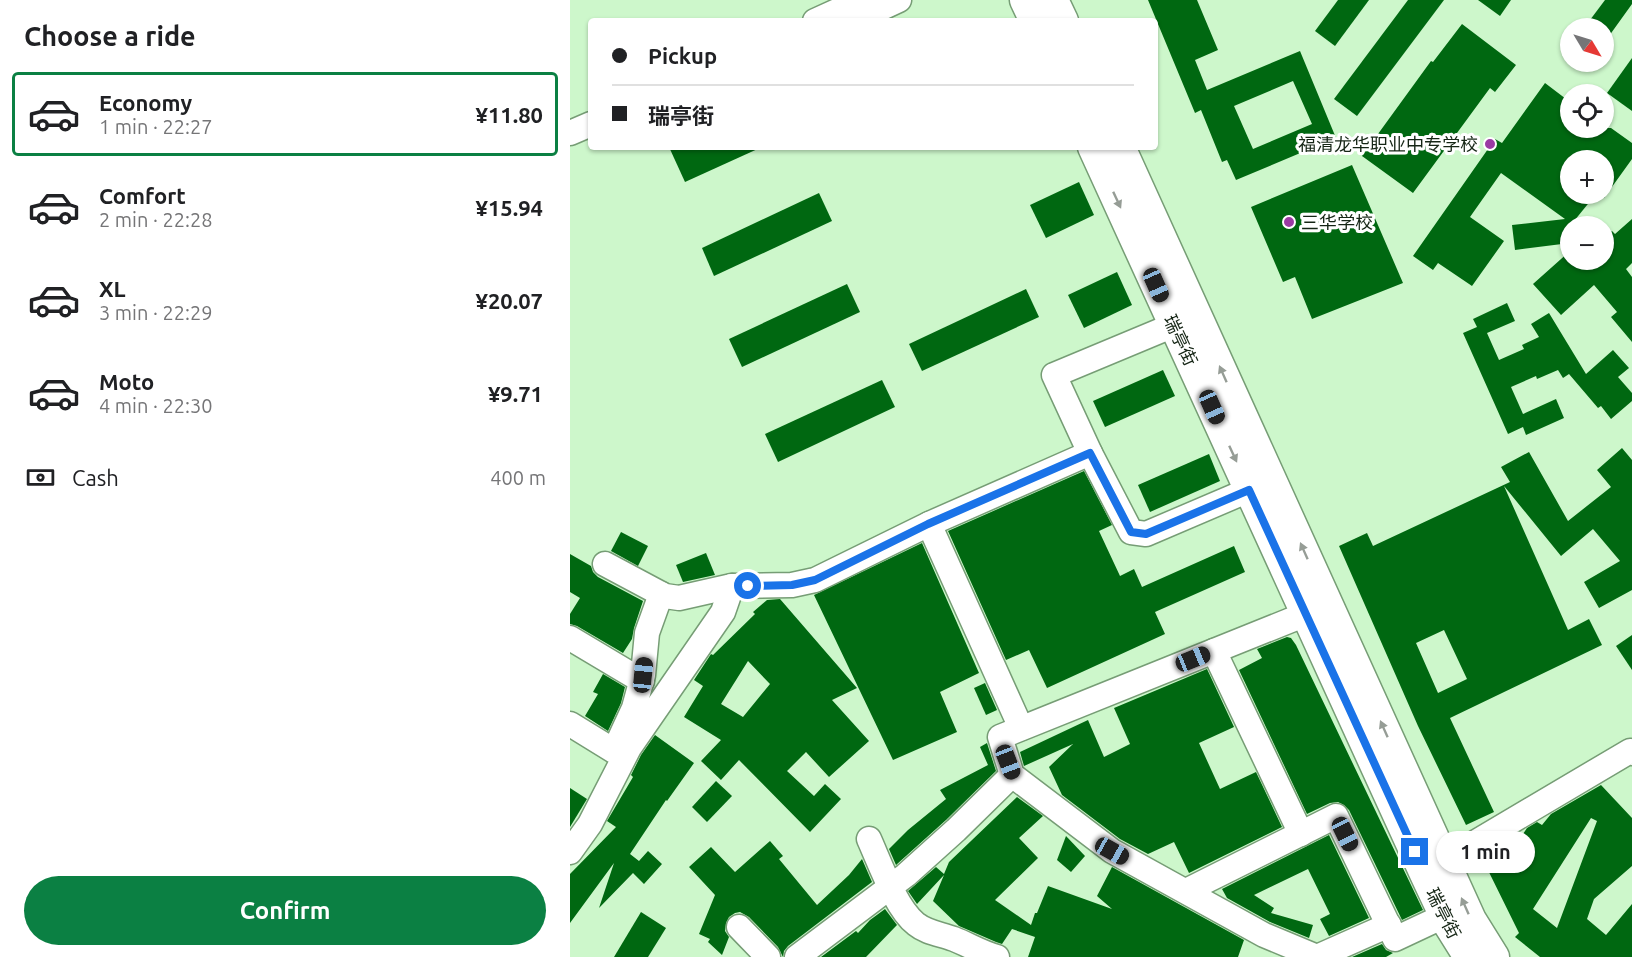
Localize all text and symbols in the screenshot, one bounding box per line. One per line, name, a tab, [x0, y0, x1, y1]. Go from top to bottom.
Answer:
north arrow	[1560, 18, 1614, 72]
map controls	[1560, 18, 1614, 270]
text: Choose a ride	[24, 21, 196, 51]
text: Pickup	[648, 43, 717, 68]
button: locate	[1560, 84, 1614, 138]
icon: car	[27, 87, 81, 141]
text: Economy	[99, 90, 192, 115]
text: ¥11.80	[476, 102, 543, 127]
text: 瑞亭街	[648, 103, 714, 128]
text: 1 min · 22:27	[99, 115, 213, 138]
place label: 福清龙华职业中专学校	[1298, 134, 1478, 154]
marker: 福清龙华职业中专学校	[1483, 137, 1497, 151]
button: +	[1560, 150, 1614, 204]
icon: car	[27, 180, 81, 234]
text: Comfort	[99, 183, 186, 208]
one-way arrow	[1112, 192, 1122, 210]
text: ¥15.94	[476, 195, 543, 220]
text: 2 min · 22:28	[99, 208, 213, 231]
place label: 三华学校	[1301, 212, 1373, 232]
marker: 三华学校	[1282, 215, 1296, 229]
button: −	[1560, 216, 1614, 270]
car	[1140, 265, 1172, 305]
icon: car	[27, 273, 81, 327]
text: XL	[99, 276, 126, 301]
text: ¥20.07	[476, 288, 543, 313]
text: 3 min · 22:29	[99, 301, 213, 324]
street label: 瑞亭街	[1161, 311, 1201, 369]
one-way arrow	[1218, 364, 1228, 382]
icon: car	[27, 366, 81, 420]
text: Moto	[99, 369, 154, 394]
text: ¥9.71	[488, 381, 543, 406]
car	[1196, 387, 1228, 427]
text: 4 min · 22:30	[99, 394, 213, 417]
one-way arrow	[1229, 445, 1238, 463]
icon: cash	[24, 461, 57, 494]
text: Cash	[72, 465, 119, 490]
text: 400 m	[490, 466, 546, 489]
one-way arrow	[1299, 543, 1308, 560]
route start	[734, 572, 761, 599]
car	[1173, 644, 1213, 674]
car	[632, 656, 654, 694]
one-way arrow	[1380, 720, 1389, 737]
car	[993, 742, 1023, 782]
car	[1329, 814, 1361, 854]
callout: 1 min	[1436, 831, 1535, 873]
car	[1092, 834, 1132, 868]
route end	[1401, 838, 1428, 865]
text: 1 min	[1460, 840, 1511, 863]
button: Confirm	[24, 876, 546, 945]
street label: 瑞亭街	[1423, 884, 1465, 942]
one-way arrow	[1460, 898, 1469, 915]

